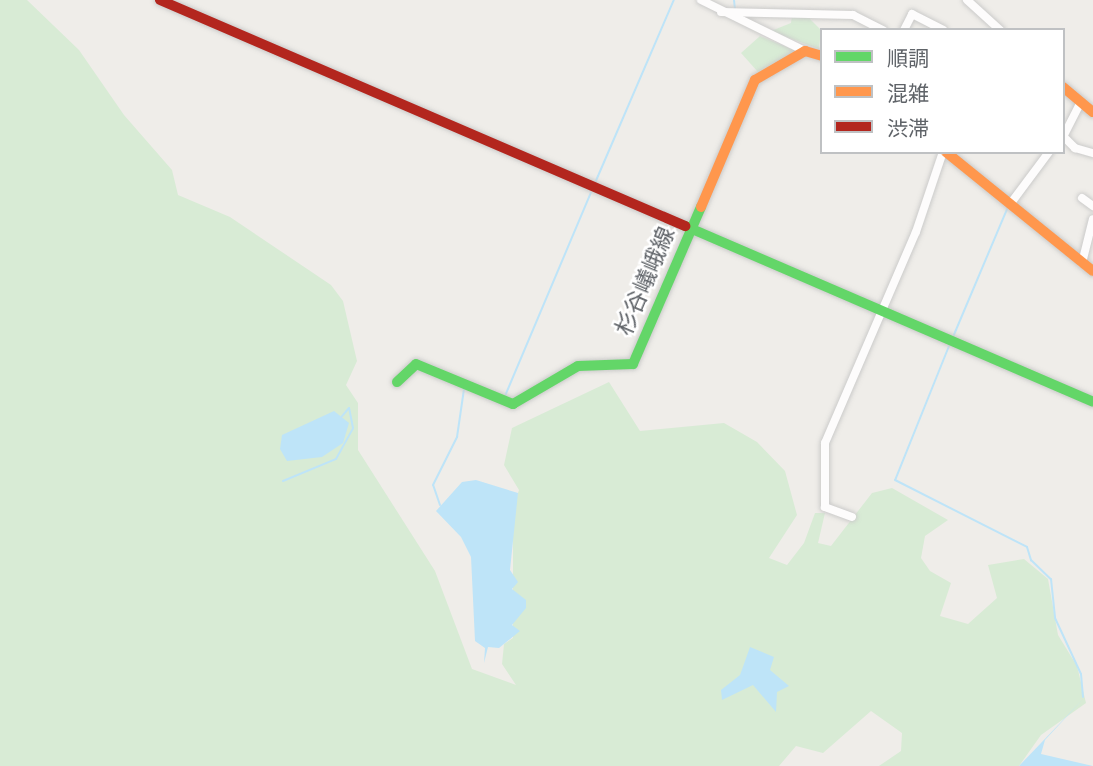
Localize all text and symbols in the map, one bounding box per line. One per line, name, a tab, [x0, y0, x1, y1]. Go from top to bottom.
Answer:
legend	[820, 28, 1065, 154]
text: 順調	[887, 46, 929, 71]
text: 混雑	[887, 81, 929, 106]
text: 渋滞	[887, 116, 929, 141]
street label: 杉谷嶬峨線	[610, 223, 680, 339]

